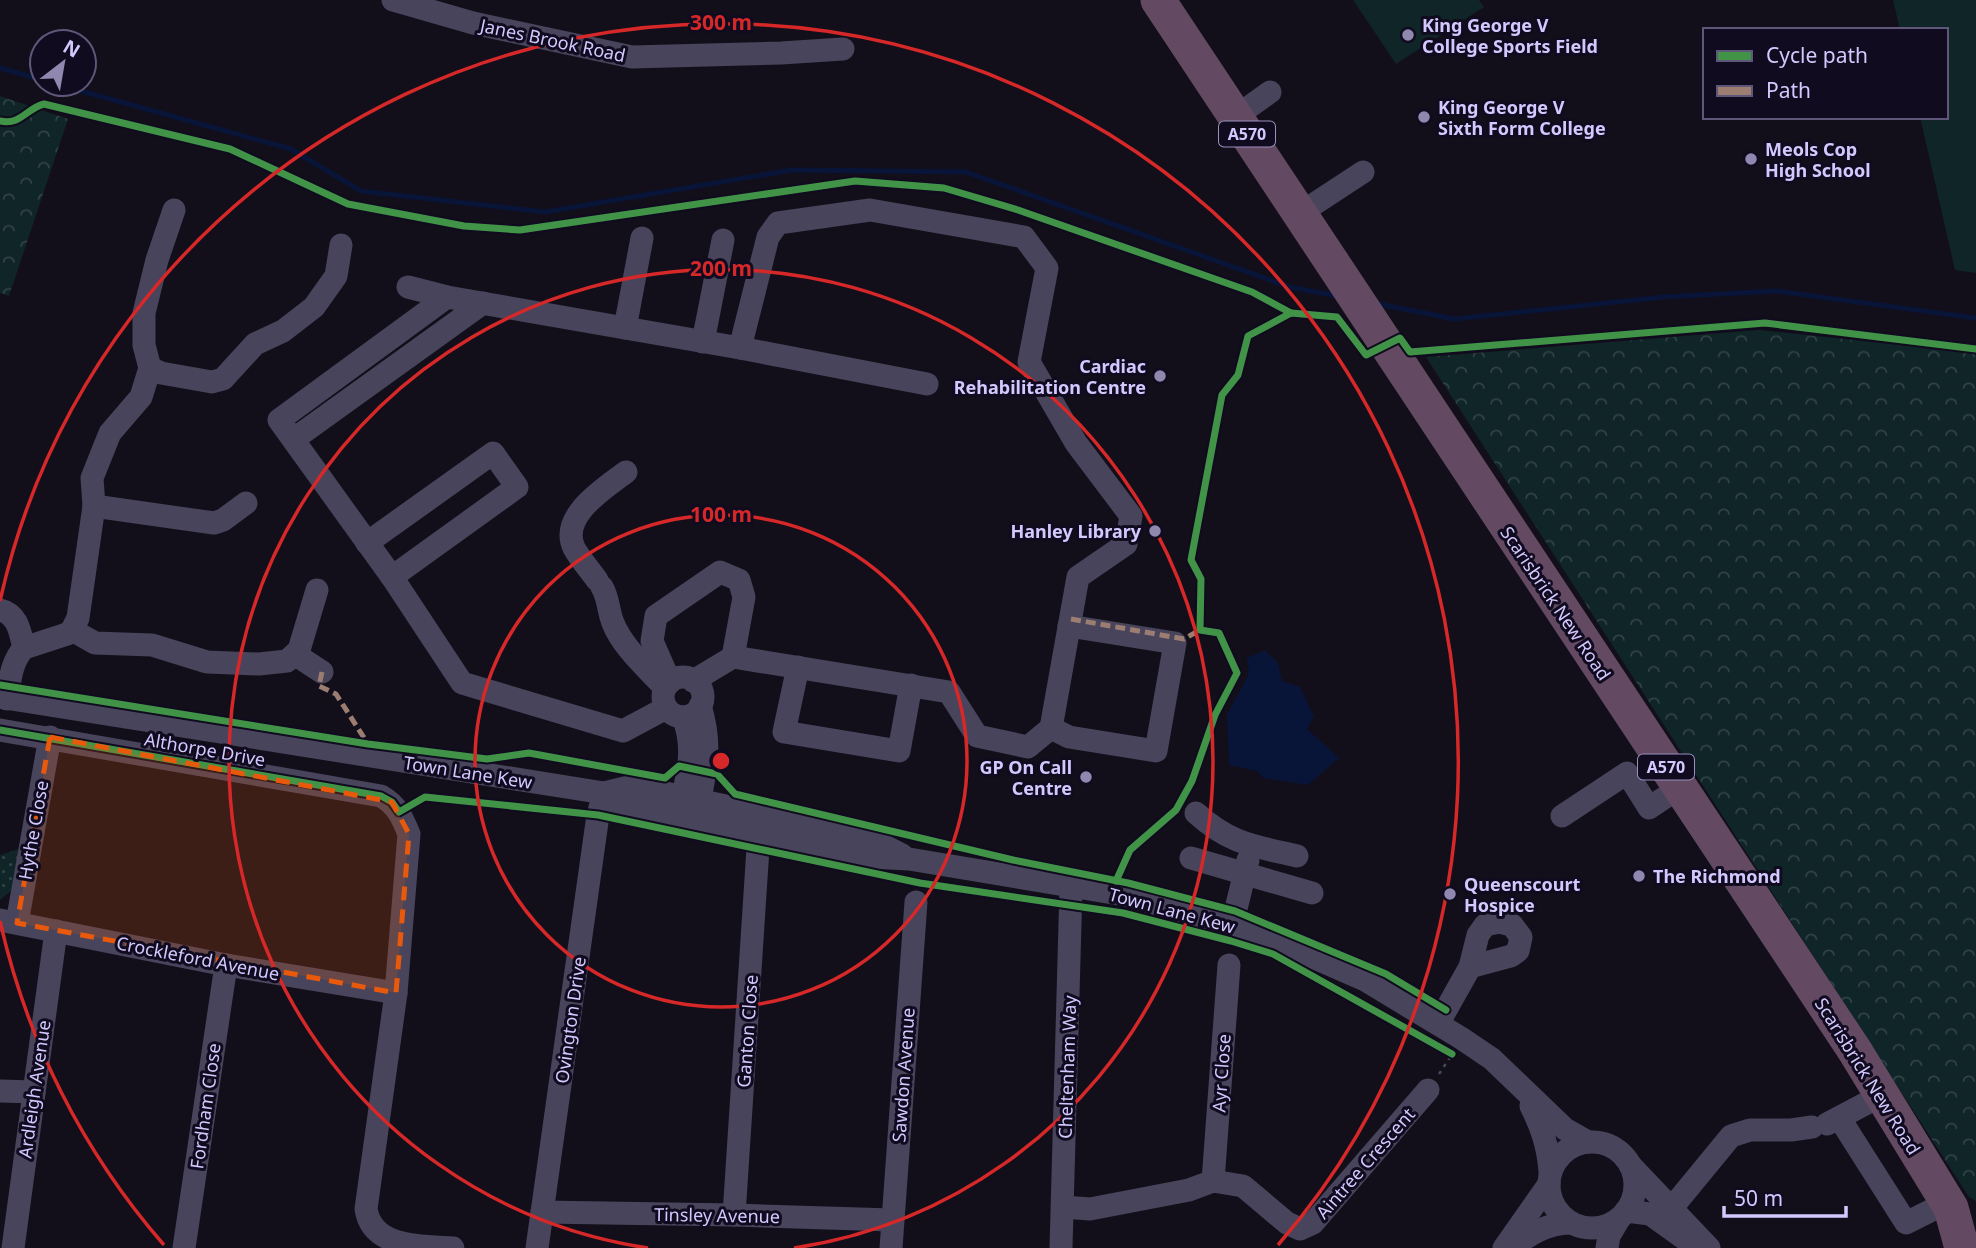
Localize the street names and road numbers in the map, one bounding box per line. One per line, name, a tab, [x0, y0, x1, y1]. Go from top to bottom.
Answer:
street label: Janes Brook Road	[476, 12, 628, 67]
road number: A570	[1219, 122, 1275, 146]
street label: Scarisbrick New Road	[1495, 521, 1617, 685]
street label: Althorpe Drive	[143, 727, 267, 771]
street label: Town Lane Kew	[402, 750, 534, 794]
road number: A570	[1638, 754, 1694, 780]
street label: Hythe Close	[12, 778, 54, 882]
street label: Town Lane Kew	[1106, 882, 1238, 938]
street label: Crockleford Avenue	[114, 930, 282, 986]
street label: Ovington Drive	[549, 955, 591, 1085]
street label: Ganton Close	[731, 974, 763, 1088]
street label: Scarisbrick New Road	[1810, 993, 1926, 1159]
street label: Cheltenham Way	[1053, 994, 1082, 1139]
street label: Sawdon Avenue	[886, 1007, 920, 1143]
street label: Ardleigh Avenue	[12, 1018, 56, 1160]
street label: Ayr Close	[1206, 1033, 1236, 1113]
street label: Fordham Close	[184, 1042, 226, 1170]
street label: Aintree Crescent	[1310, 1102, 1420, 1224]
street label: Tinsley Avenue	[654, 1202, 780, 1228]

